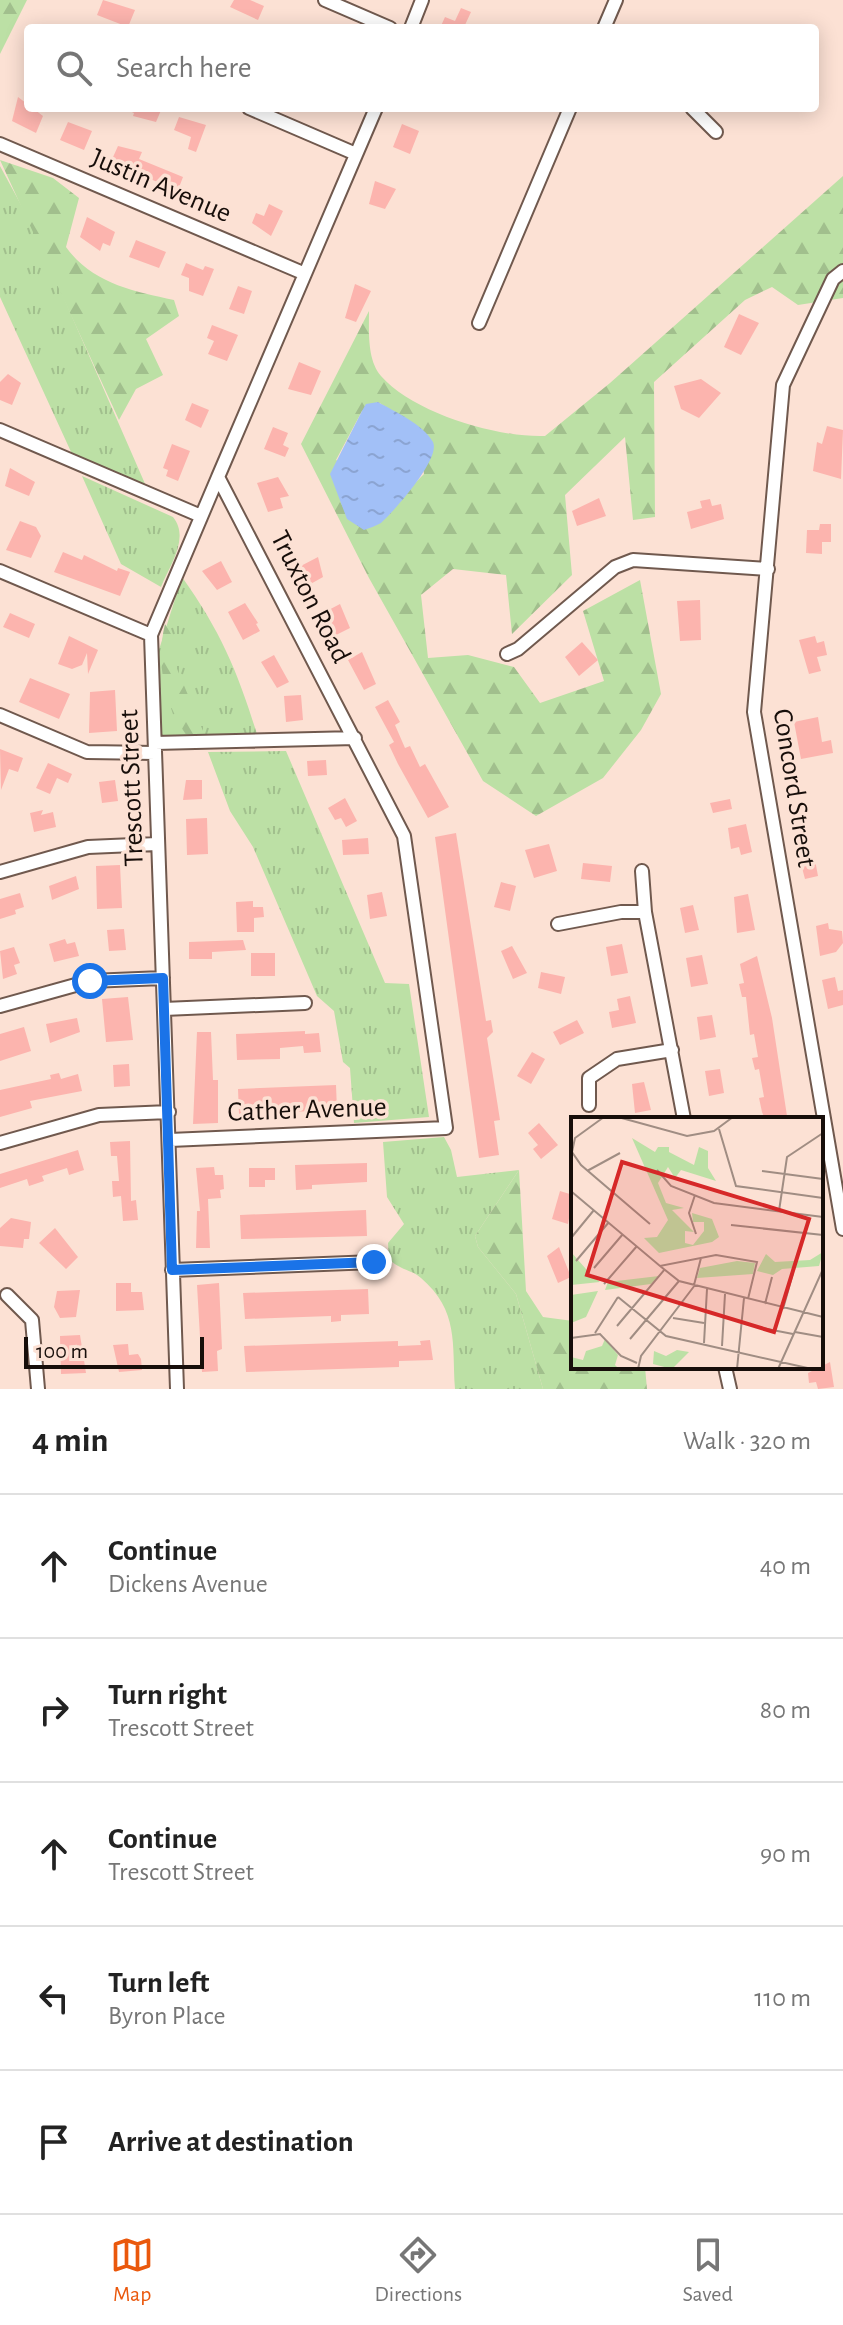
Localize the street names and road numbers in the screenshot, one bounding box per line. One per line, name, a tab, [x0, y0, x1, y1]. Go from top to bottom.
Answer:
street label: Justin Avenue	[87, 144, 235, 228]
street label: Truxton Road	[265, 526, 355, 668]
street label: Concord Street	[768, 707, 820, 869]
street label: Trescott Street	[115, 709, 149, 867]
street label: Cather Avenue	[227, 1093, 387, 1127]

